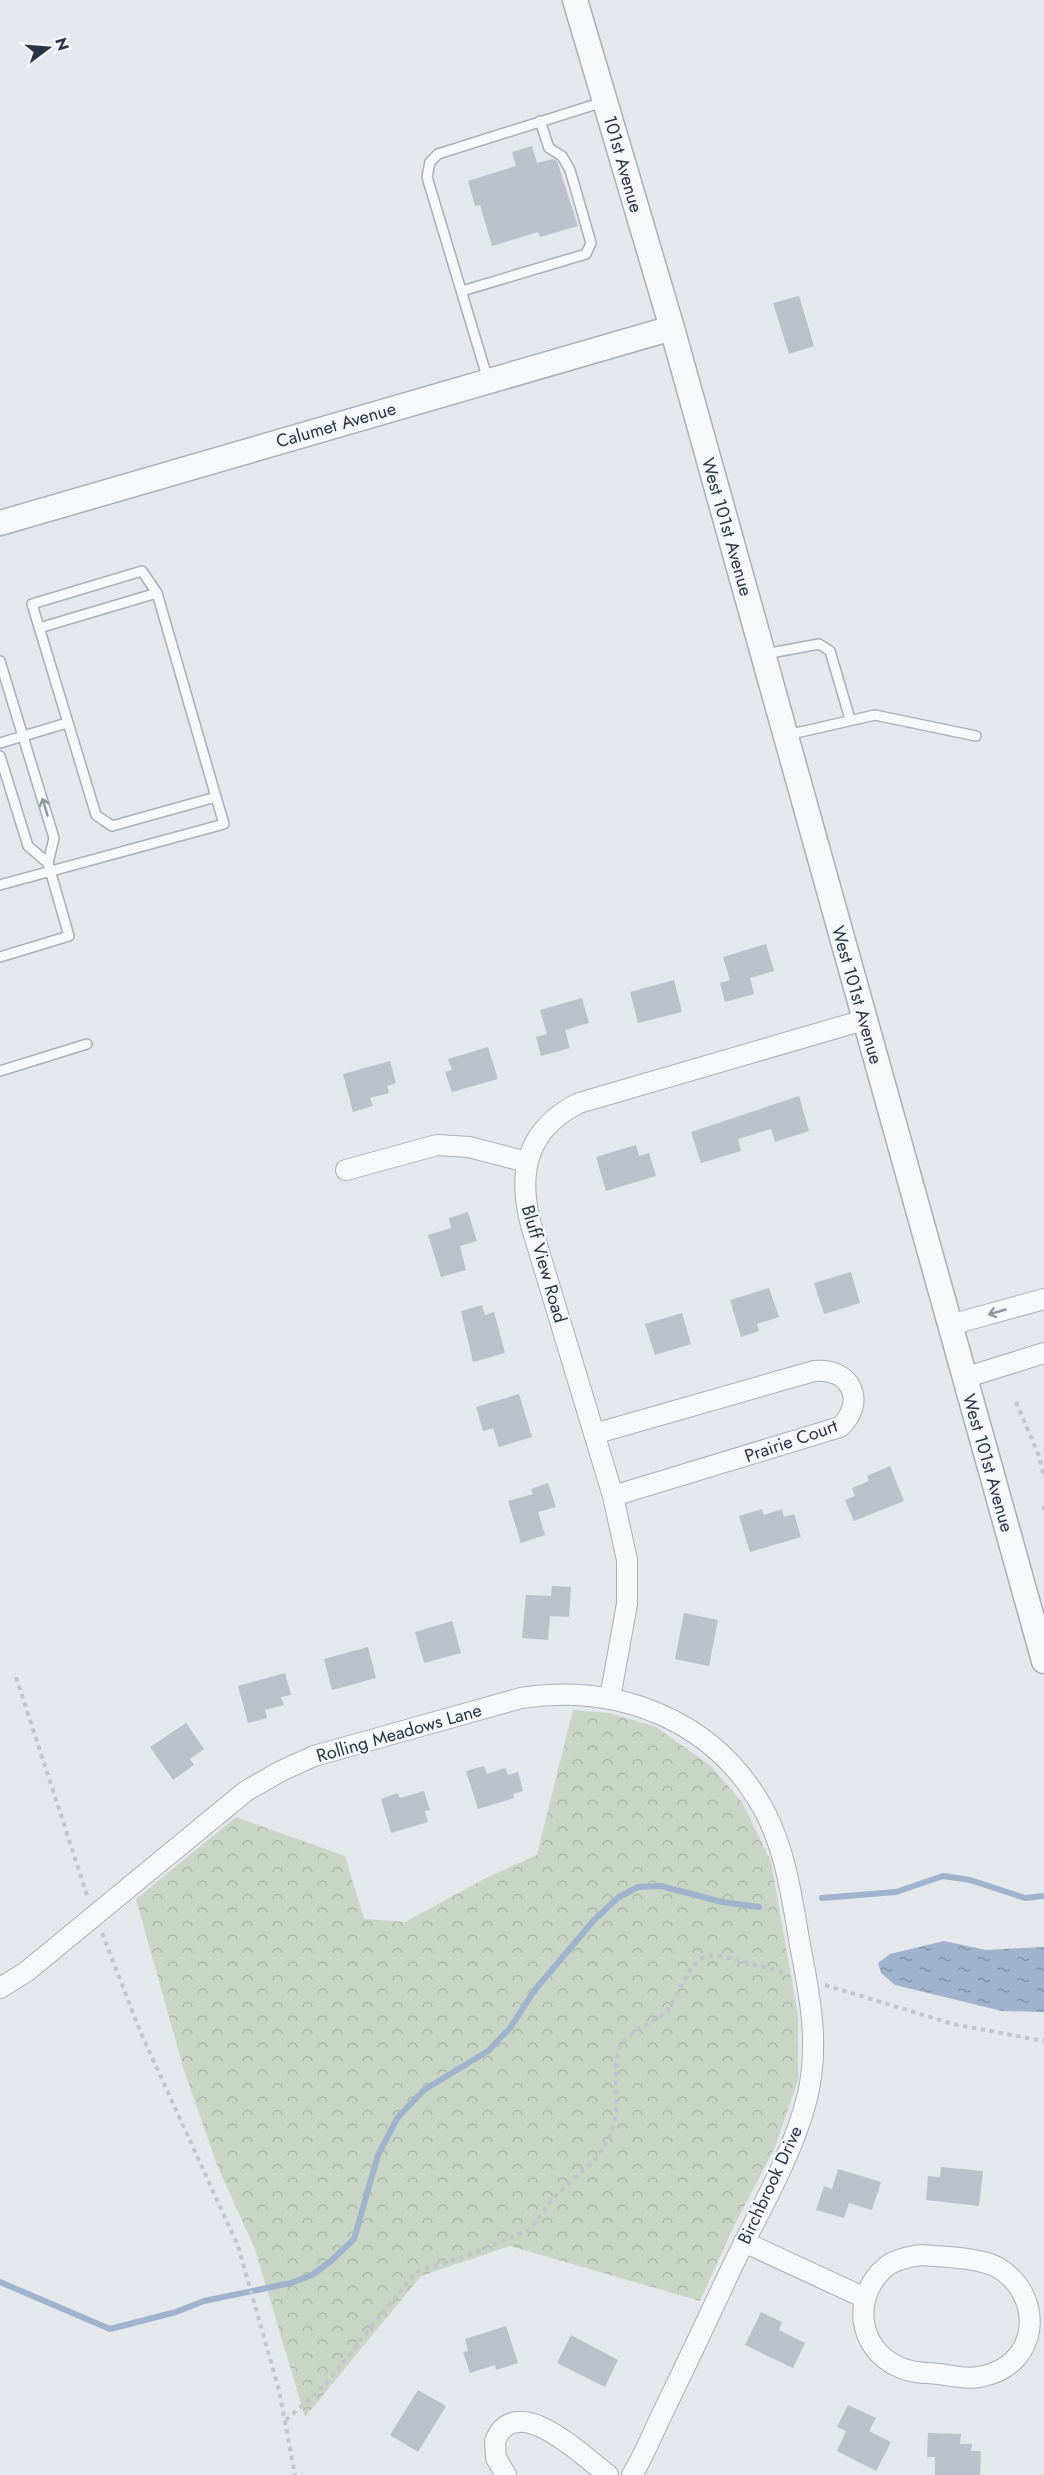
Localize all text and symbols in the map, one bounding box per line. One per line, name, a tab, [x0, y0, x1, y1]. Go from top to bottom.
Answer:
north arrow	[18, 18, 78, 78]
text: N	[49, 35, 75, 53]
street label: 101st Avenue	[597, 112, 649, 216]
street label: Calumet Avenue	[273, 395, 399, 455]
street label: West 101st Avenue	[695, 455, 759, 599]
one-way arrow	[38, 798, 49, 817]
street label: West 101st Avenue	[825, 923, 889, 1067]
street label: Bluff View Road	[515, 1202, 573, 1326]
one-way arrow	[988, 1307, 1007, 1318]
street label: West 101st Avenue	[956, 1391, 1020, 1535]
street label: Prairie Court	[741, 1413, 842, 1469]
street label: Rolling Meadows Lane	[313, 1697, 485, 1769]
street label: Birchbrook Drive	[731, 2122, 809, 2248]

